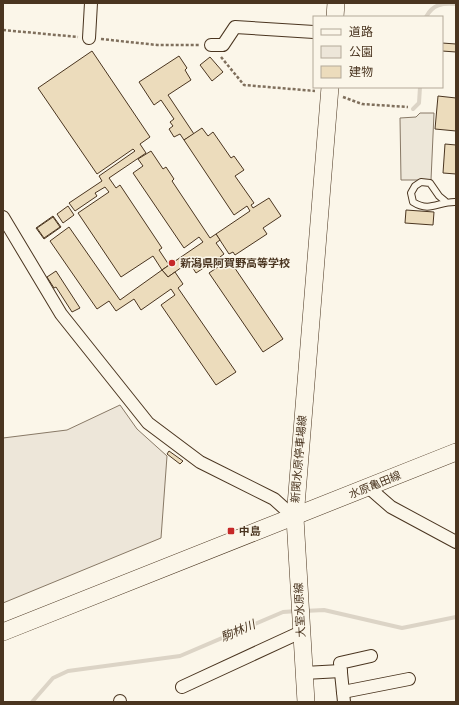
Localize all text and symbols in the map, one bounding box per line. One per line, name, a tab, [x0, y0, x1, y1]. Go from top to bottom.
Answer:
legend	[313, 16, 443, 88]
text: 道路	[349, 25, 373, 39]
text: 公園	[349, 45, 373, 59]
text: 建物	[349, 65, 373, 79]
place label: 新潟県阿賀野高等学校	[180, 257, 290, 270]
marker: 新潟県阿賀野高等学校	[167, 258, 177, 268]
street label: 新関水原停車場線	[289, 415, 309, 503]
street label: 水原亀田線	[347, 469, 403, 501]
place label: 中島	[239, 525, 261, 538]
marker: 中島	[226, 526, 236, 536]
street label: 大室水原線	[292, 582, 308, 638]
water label: 駒林川	[219, 617, 259, 644]

